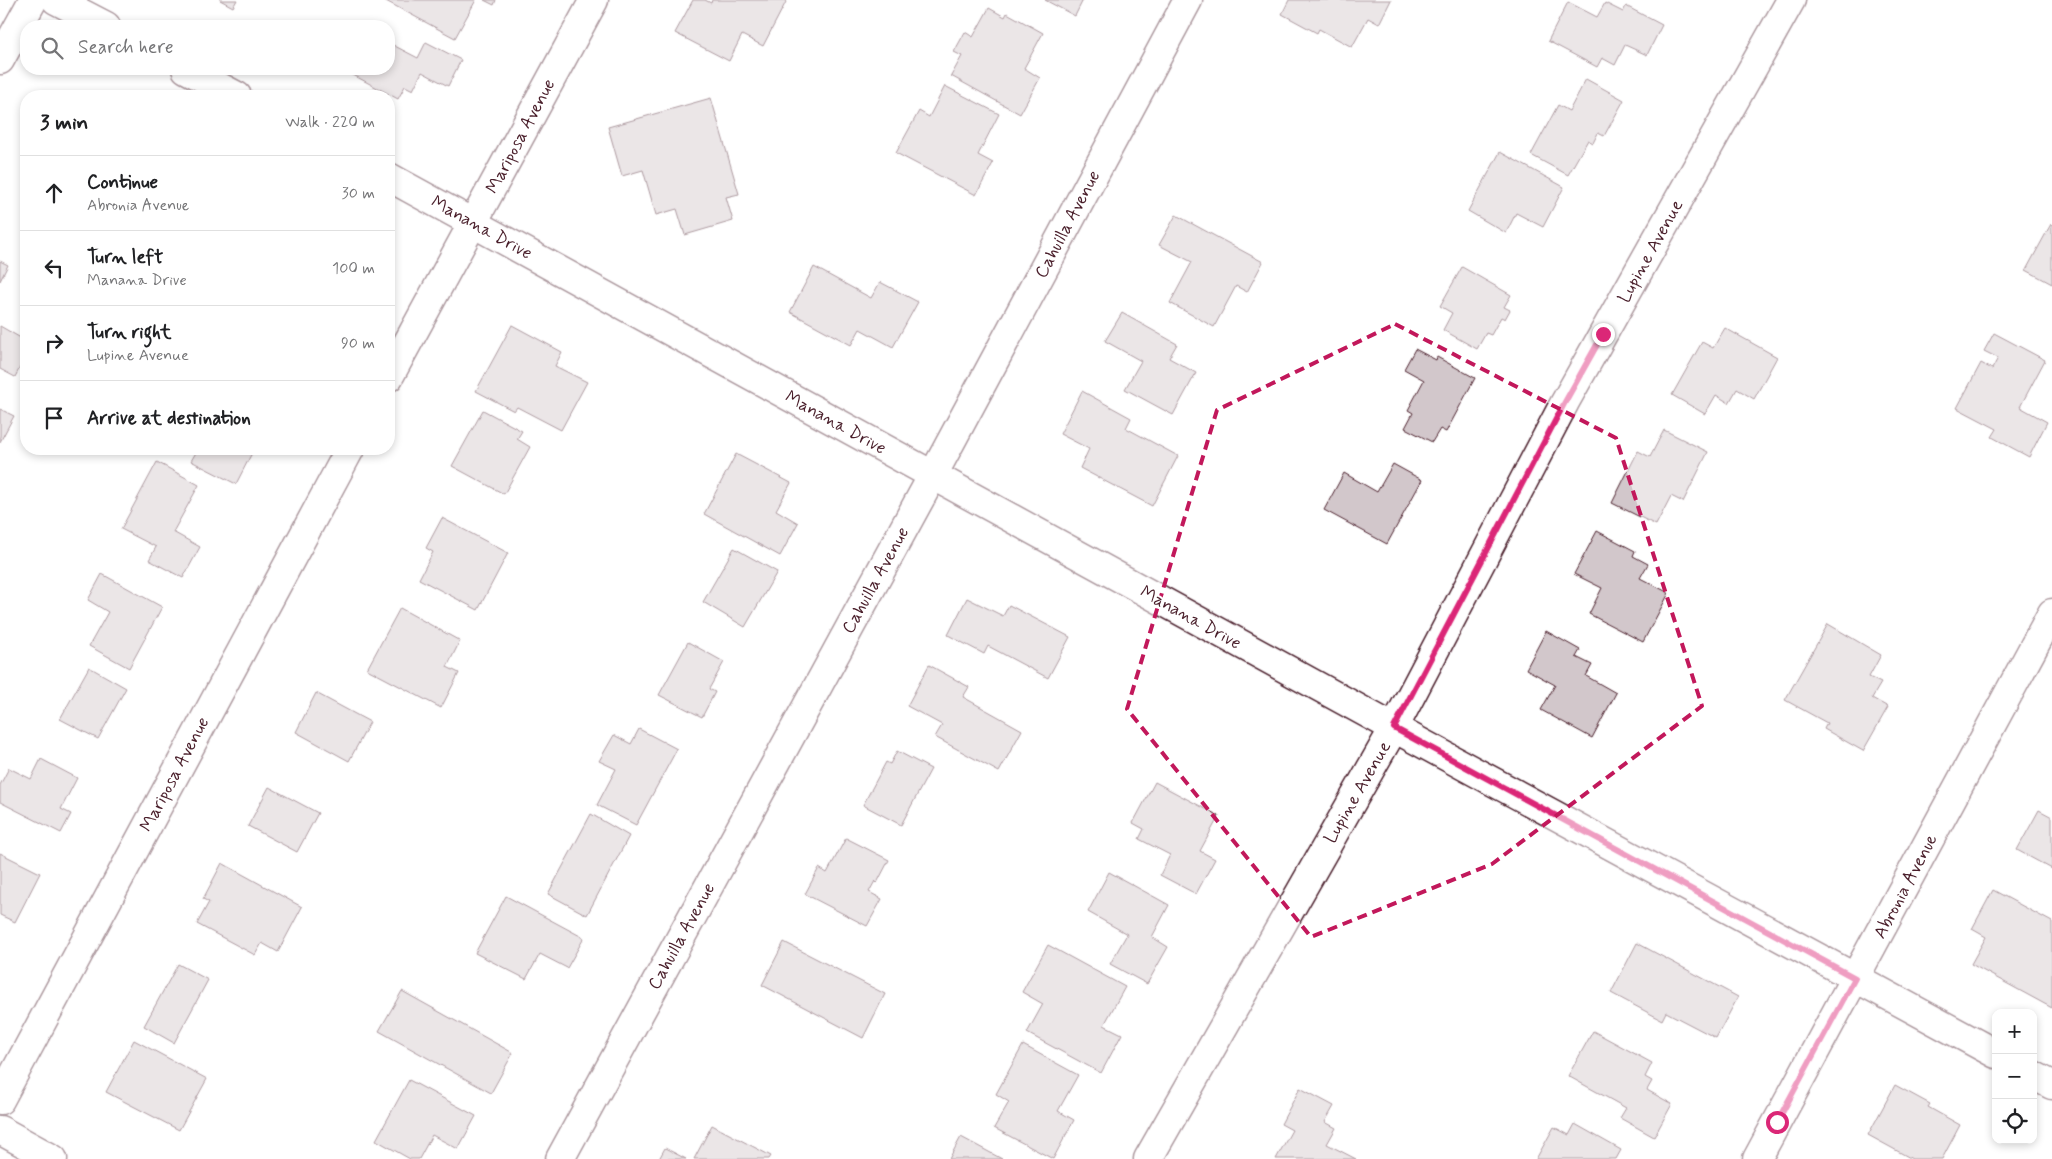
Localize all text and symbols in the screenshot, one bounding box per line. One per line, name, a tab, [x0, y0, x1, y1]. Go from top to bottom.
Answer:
search box	[20, 20, 395, 75]
icon: search	[38, 34, 66, 62]
text: Search here	[78, 35, 174, 60]
street label: Mariposa Avenue	[480, 75, 561, 198]
text: 3 min	[40, 109, 88, 137]
text: Walk · 220 m	[285, 112, 375, 133]
street label: Cahuilla Avenue	[1029, 166, 1106, 283]
text: Continue	[87, 170, 158, 195]
icon: ahead	[40, 179, 68, 207]
text: 30 m	[342, 183, 375, 204]
street label: Manana Drive	[427, 190, 536, 266]
text: Abronia Avenue	[87, 195, 189, 216]
street label: Lupine Avenue	[1613, 195, 1689, 307]
text: Turn left	[87, 245, 163, 270]
icon: left	[40, 254, 68, 282]
text: 100 m	[332, 258, 375, 279]
text: Manana Drive	[87, 270, 187, 291]
text: Turn right	[87, 320, 171, 345]
route end	[1592, 323, 1615, 346]
icon: right	[40, 329, 68, 357]
text: 90 m	[341, 333, 375, 354]
text: Lupine Avenue	[87, 345, 189, 366]
street label: Manana Drive	[781, 385, 890, 461]
icon: arrive	[40, 404, 68, 432]
text: Arrive at destination	[87, 406, 251, 431]
street label: Cahuilla Avenue	[837, 523, 915, 638]
street label: Manana Drive	[1136, 580, 1245, 656]
street label: Mariposa Avenue	[134, 713, 215, 836]
street label: Lupine Avenue	[1319, 737, 1397, 848]
street label: Abronia Avenue	[1868, 830, 1944, 943]
street label: Cahuilla Avenue	[643, 879, 721, 994]
map controls	[1992, 1009, 2037, 1144]
button: +	[1992, 1009, 2037, 1054]
button: −	[1992, 1054, 2037, 1099]
button: locate	[1992, 1099, 2037, 1144]
route start	[1766, 1111, 1789, 1134]

